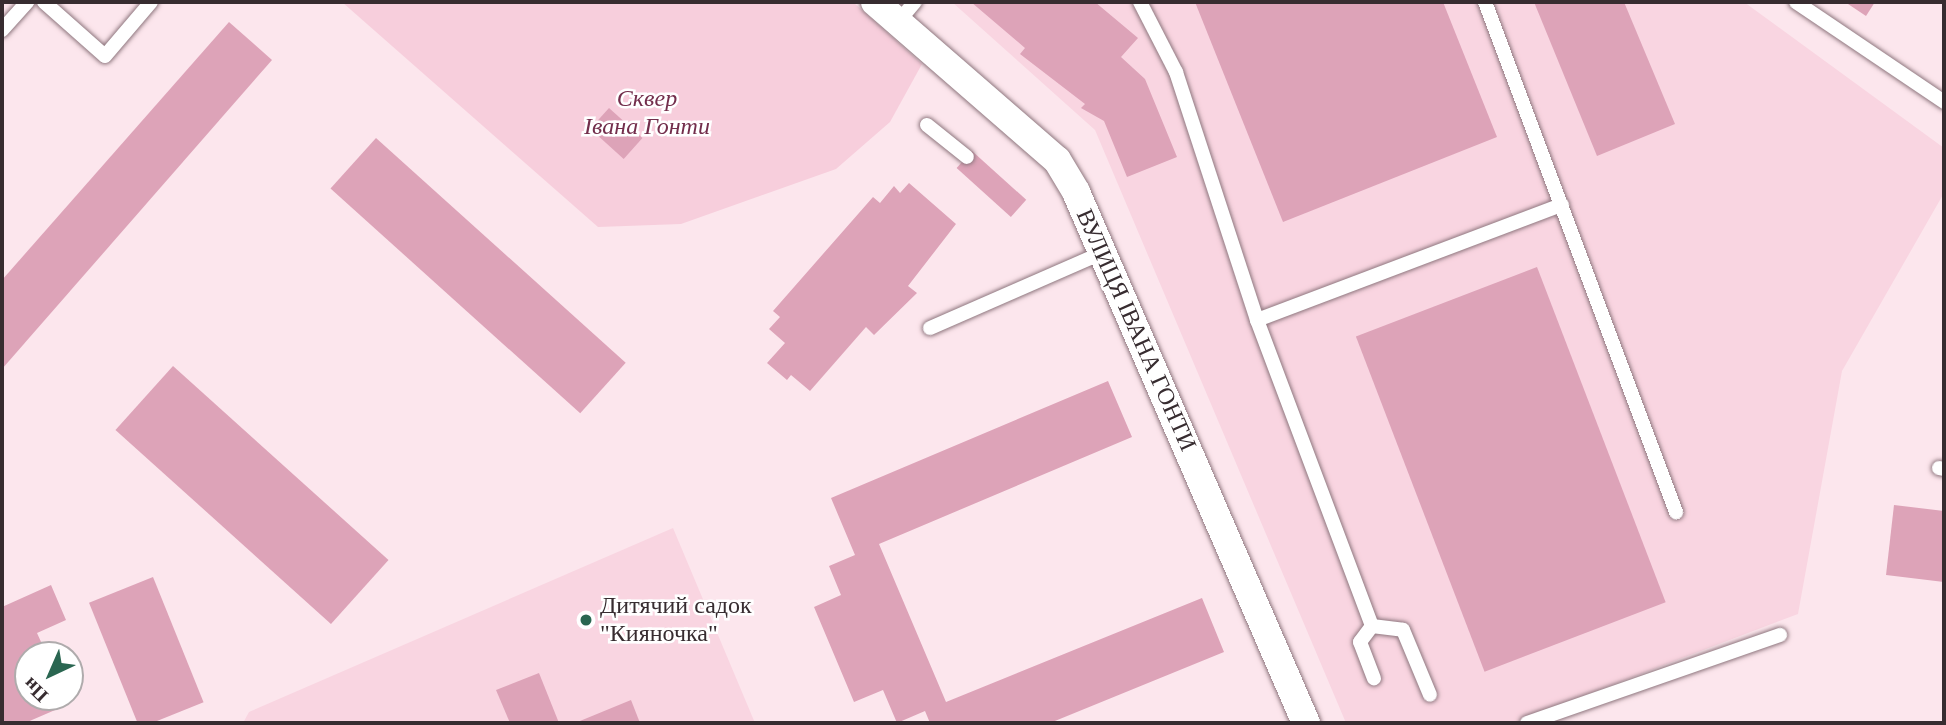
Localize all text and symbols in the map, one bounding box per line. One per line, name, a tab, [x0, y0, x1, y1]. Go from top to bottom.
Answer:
park label: Сквер Івана Гонти	[584, 85, 710, 141]
street label: ВУЛИЦЯ ІВАНА ГОНТИ	[1070, 205, 1202, 455]
place label: Дитячий садок "Кияночка"	[600, 592, 752, 648]
marker: Дитячий садок "Кияночка"	[578, 612, 594, 628]
north arrow	[14, 641, 84, 711]
text: Пн	[19, 674, 52, 707]

